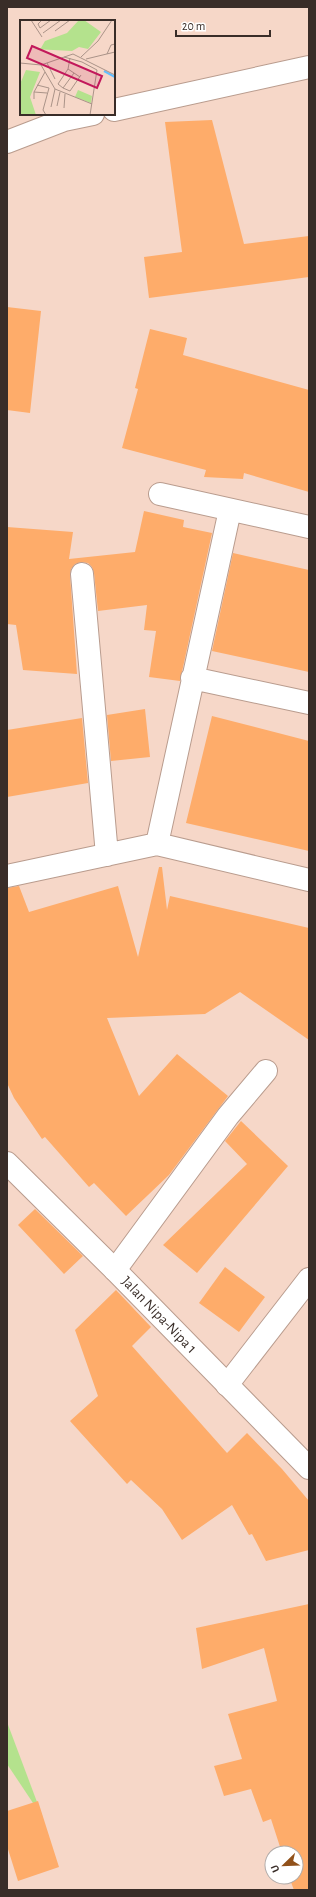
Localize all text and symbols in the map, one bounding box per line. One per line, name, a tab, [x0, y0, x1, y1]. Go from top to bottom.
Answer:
scale bar	[176, 12, 270, 38]
inset map	[20, 20, 115, 115]
text: 20 m	[182, 20, 205, 32]
street label: Jalan Nipa-Nipa 1	[119, 1274, 199, 1356]
north arrow	[264, 1845, 304, 1885]
text: U	[269, 1863, 282, 1874]

